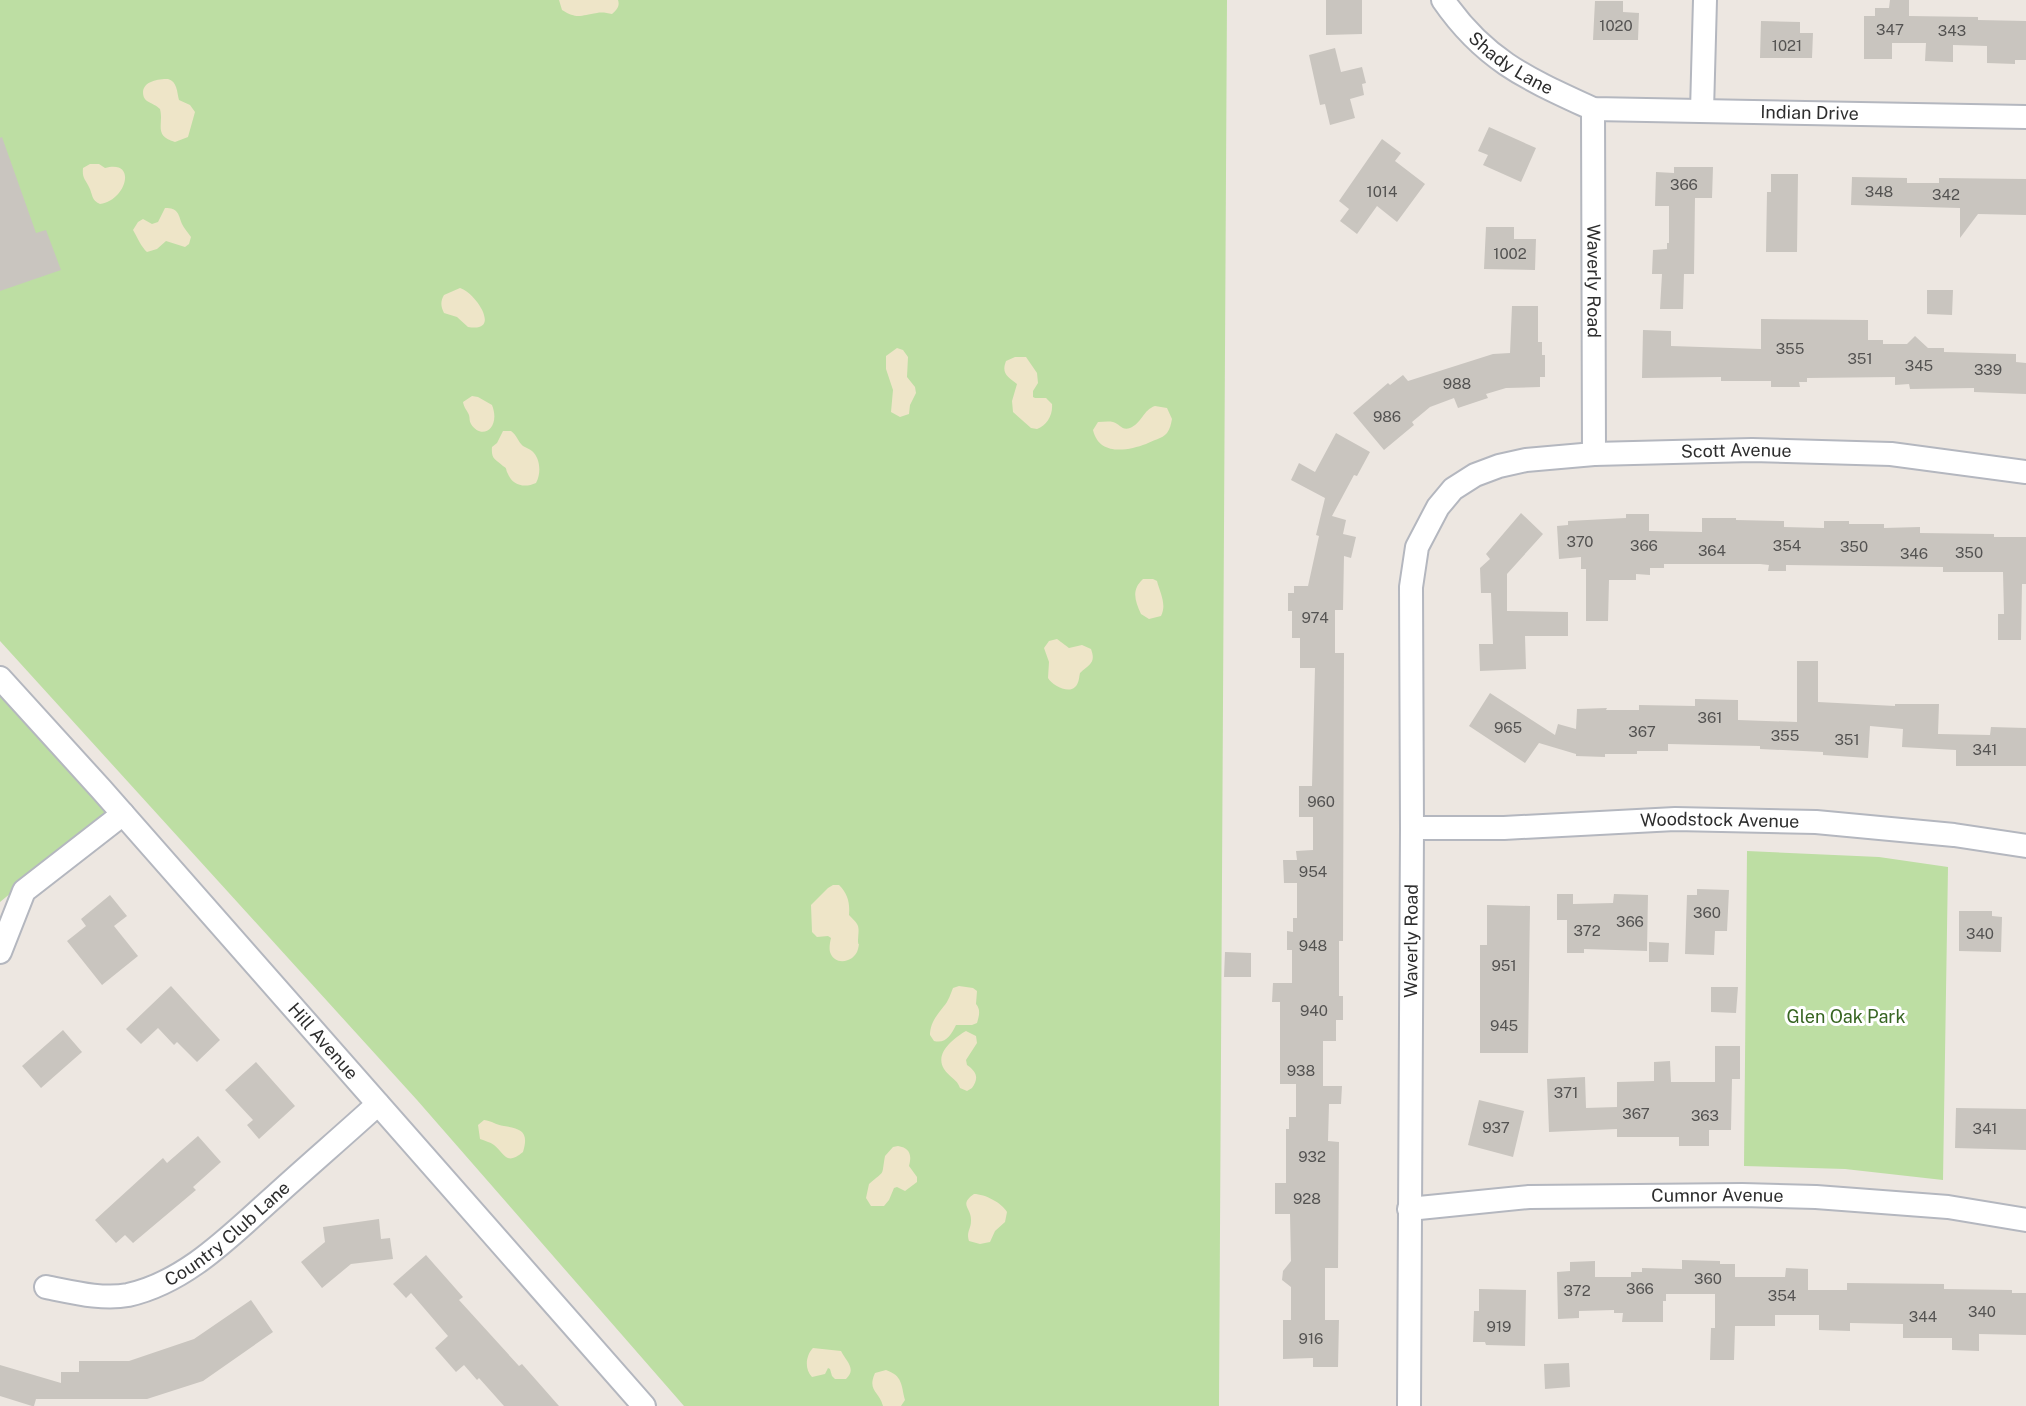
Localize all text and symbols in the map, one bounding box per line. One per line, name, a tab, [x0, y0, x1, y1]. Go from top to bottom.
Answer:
house number: 1020	[1599, 17, 1633, 34]
house number: 347	[1876, 21, 1904, 38]
house number: 343	[1938, 22, 1966, 39]
street label: Shady Lane	[1464, 27, 1557, 99]
house number: 1021	[1772, 37, 1802, 54]
street label: Indian Drive	[1760, 101, 1859, 124]
house number: 366	[1670, 176, 1698, 193]
house number: 1014	[1367, 183, 1397, 200]
house number: 348	[1865, 183, 1893, 200]
house number: 342	[1932, 186, 1960, 203]
street label: Waverly Road	[1583, 224, 1605, 338]
house number: 1002	[1493, 245, 1527, 262]
house number: 355	[1776, 340, 1804, 357]
house number: 351	[1847, 350, 1873, 367]
house number: 345	[1905, 357, 1933, 374]
house number: 339	[1974, 361, 2002, 378]
house number: 988	[1443, 375, 1471, 392]
house number: 986	[1373, 408, 1401, 425]
street label: Scott Avenue	[1681, 439, 1792, 462]
house number: 370	[1566, 533, 1594, 550]
house number: 366	[1630, 537, 1658, 554]
house number: 354	[1773, 537, 1801, 554]
house number: 350	[1840, 538, 1868, 555]
house number: 364	[1698, 542, 1726, 559]
house number: 350	[1955, 544, 1983, 561]
house number: 346	[1900, 545, 1928, 562]
house number: 974	[1301, 609, 1329, 626]
house number: 361	[1698, 709, 1722, 726]
house number: 965	[1494, 719, 1522, 736]
house number: 367	[1628, 723, 1656, 740]
house number: 355	[1771, 727, 1799, 744]
house number: 351	[1834, 731, 1860, 748]
house number: 341	[1973, 741, 1997, 758]
house number: 960	[1307, 793, 1335, 810]
street label: Woodstock Avenue	[1640, 808, 1800, 832]
house number: 954	[1299, 863, 1327, 880]
street label: Waverly Road	[1400, 884, 1422, 998]
house number: 360	[1693, 904, 1721, 921]
house number: 366	[1616, 913, 1644, 930]
house number: 372	[1573, 922, 1601, 939]
house number: 340	[1966, 925, 1994, 942]
house number: 948	[1299, 937, 1327, 954]
house number: 951	[1491, 957, 1517, 974]
street label: Hill Avenue	[284, 998, 363, 1084]
house number: 940	[1300, 1002, 1328, 1019]
park label: Glen Oak Park	[1787, 1006, 1906, 1027]
house number: 945	[1490, 1017, 1518, 1034]
house number: 938	[1287, 1062, 1315, 1079]
house number: 371	[1554, 1084, 1578, 1101]
house number: 367	[1622, 1105, 1650, 1122]
house number: 363	[1691, 1107, 1719, 1124]
house number: 937	[1482, 1119, 1510, 1136]
house number: 341	[1973, 1120, 1997, 1137]
house number: 932	[1298, 1148, 1326, 1165]
street label: Country Club Lane	[161, 1177, 294, 1290]
street label: Cumnor Avenue	[1651, 1184, 1784, 1206]
house number: 928	[1293, 1190, 1321, 1207]
house number: 360	[1694, 1270, 1722, 1287]
house number: 366	[1626, 1280, 1654, 1297]
house number: 372	[1563, 1282, 1591, 1299]
house number: 354	[1768, 1287, 1796, 1304]
house number: 340	[1968, 1303, 1996, 1320]
house number: 344	[1909, 1308, 1937, 1325]
house number: 919	[1487, 1318, 1511, 1335]
house number: 916	[1299, 1330, 1323, 1347]

